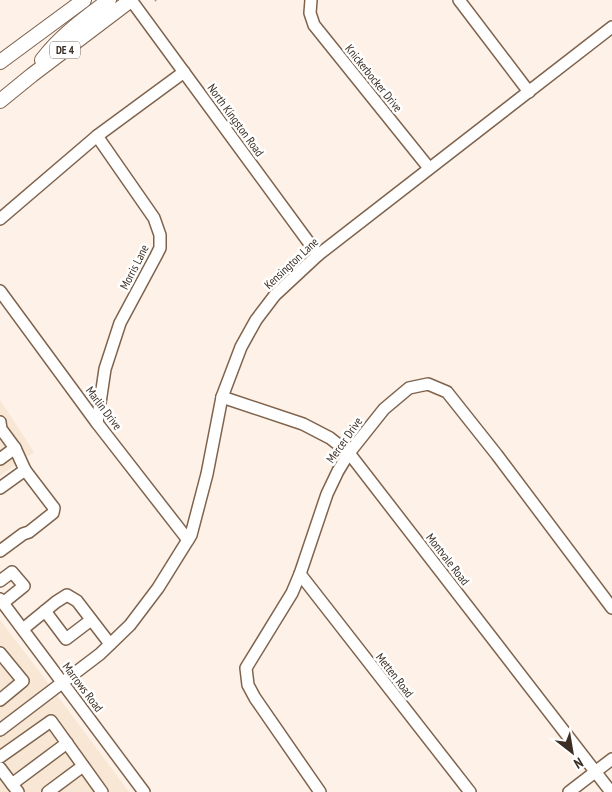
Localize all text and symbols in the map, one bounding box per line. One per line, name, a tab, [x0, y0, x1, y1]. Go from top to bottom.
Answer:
street label: Knickerbocker Drive	[342, 41, 406, 115]
road number: DE 4	[50, 42, 80, 58]
street label: North Kingston Road	[205, 81, 267, 159]
street label: Kensington Lane	[261, 234, 321, 292]
street label: Morris Lane	[116, 242, 152, 292]
street label: Marlin Drive	[83, 383, 125, 433]
street label: Mercer Drive	[323, 414, 365, 466]
street label: Montvale Road	[423, 530, 473, 588]
street label: Metten Road	[373, 650, 417, 700]
street label: Marrows Road	[59, 659, 107, 715]
north arrow	[547, 727, 597, 777]
text: N	[571, 753, 587, 773]

